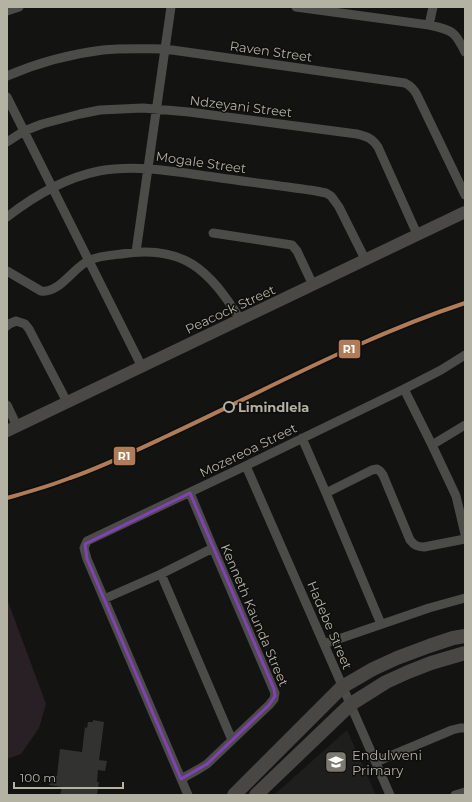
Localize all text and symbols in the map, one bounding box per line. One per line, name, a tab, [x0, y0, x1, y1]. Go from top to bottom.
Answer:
street label: Raven Street	[229, 37, 313, 65]
street label: Ndzeyani Street	[189, 92, 293, 120]
street label: Mogale Street	[155, 148, 247, 176]
street label: Peacock Street	[182, 281, 278, 337]
line badge: R1	[338, 339, 361, 359]
text: R1	[343, 342, 355, 356]
place label: Limindlela	[238, 399, 309, 415]
marker: Limindlela	[223, 401, 235, 413]
street label: Mozereoa Street	[197, 420, 299, 480]
line badge: R1	[113, 446, 136, 466]
text: R1	[118, 449, 130, 463]
street label: Kenneth Kaunda Street	[218, 541, 292, 689]
street label: Hadebe Street	[304, 578, 356, 672]
place label: Endulweni Primary	[352, 747, 422, 778]
school or university icon: Endulweni Primary	[323, 749, 349, 775]
scale bar	[14, 764, 123, 790]
text: 100 m	[20, 770, 56, 785]

